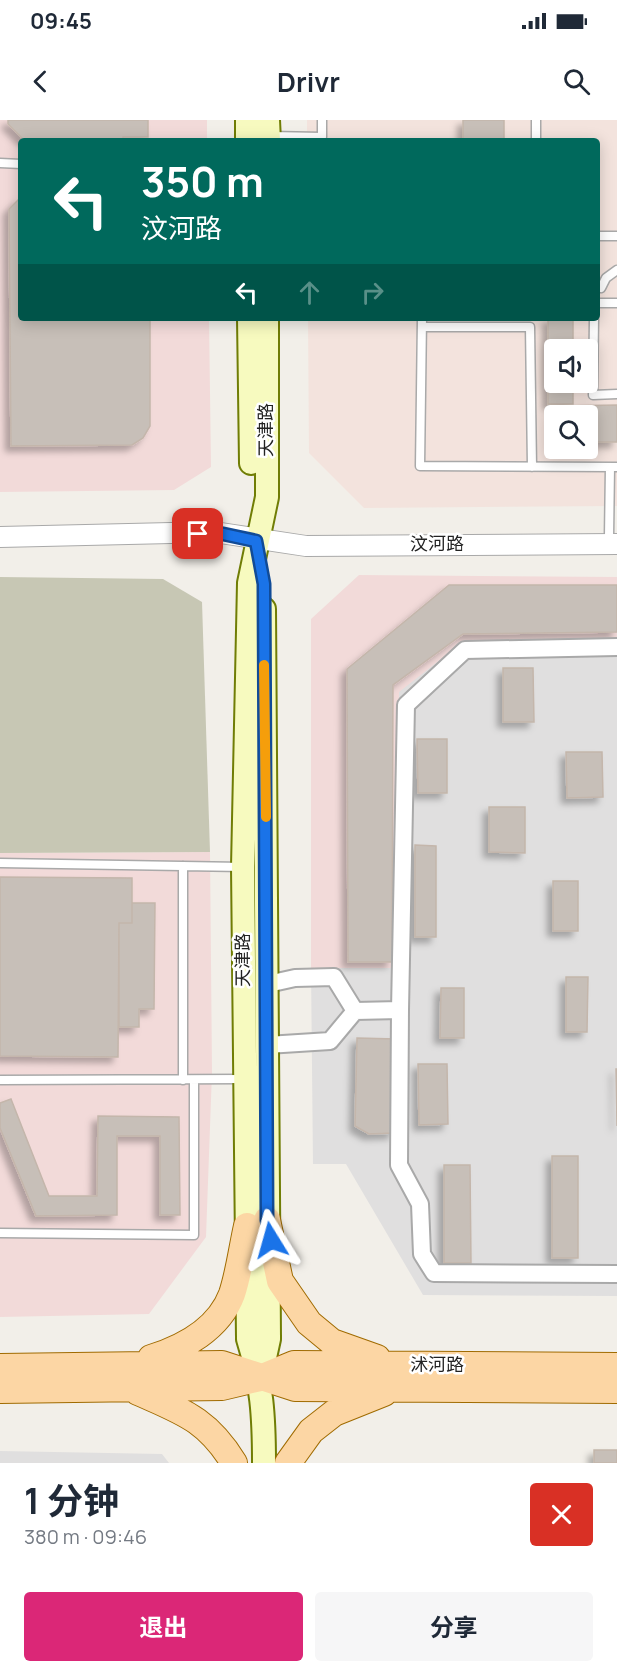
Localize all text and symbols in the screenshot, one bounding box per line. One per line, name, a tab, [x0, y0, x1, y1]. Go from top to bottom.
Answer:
text: 09:45	[30, 6, 92, 36]
text: Drivr	[277, 63, 340, 100]
icon: back	[24, 65, 57, 98]
icon: search	[560, 65, 593, 98]
text: 350 m	[141, 152, 264, 210]
icon: left	[42, 162, 120, 240]
text: 汶河路	[141, 209, 222, 246]
icon: left	[230, 276, 263, 309]
icon: ahead	[293, 276, 326, 309]
icon: right	[356, 276, 389, 309]
map controls	[544, 339, 598, 459]
button: sound	[544, 339, 598, 393]
street label: 天津路	[253, 403, 277, 457]
button: search	[544, 405, 598, 459]
pin	[172, 508, 223, 559]
icon: arrive	[181, 517, 214, 550]
street label: 汶河路	[410, 531, 464, 555]
street label: 天津路	[230, 933, 254, 987]
position arrow	[239, 1208, 303, 1272]
street label: 沭河路	[410, 1352, 464, 1376]
text: 1 分钟	[24, 1476, 119, 1525]
button: close	[530, 1483, 593, 1546]
text: 380 m · 09:46	[24, 1523, 147, 1550]
button: 退出	[24, 1592, 303, 1661]
button: 分享	[315, 1592, 593, 1661]

